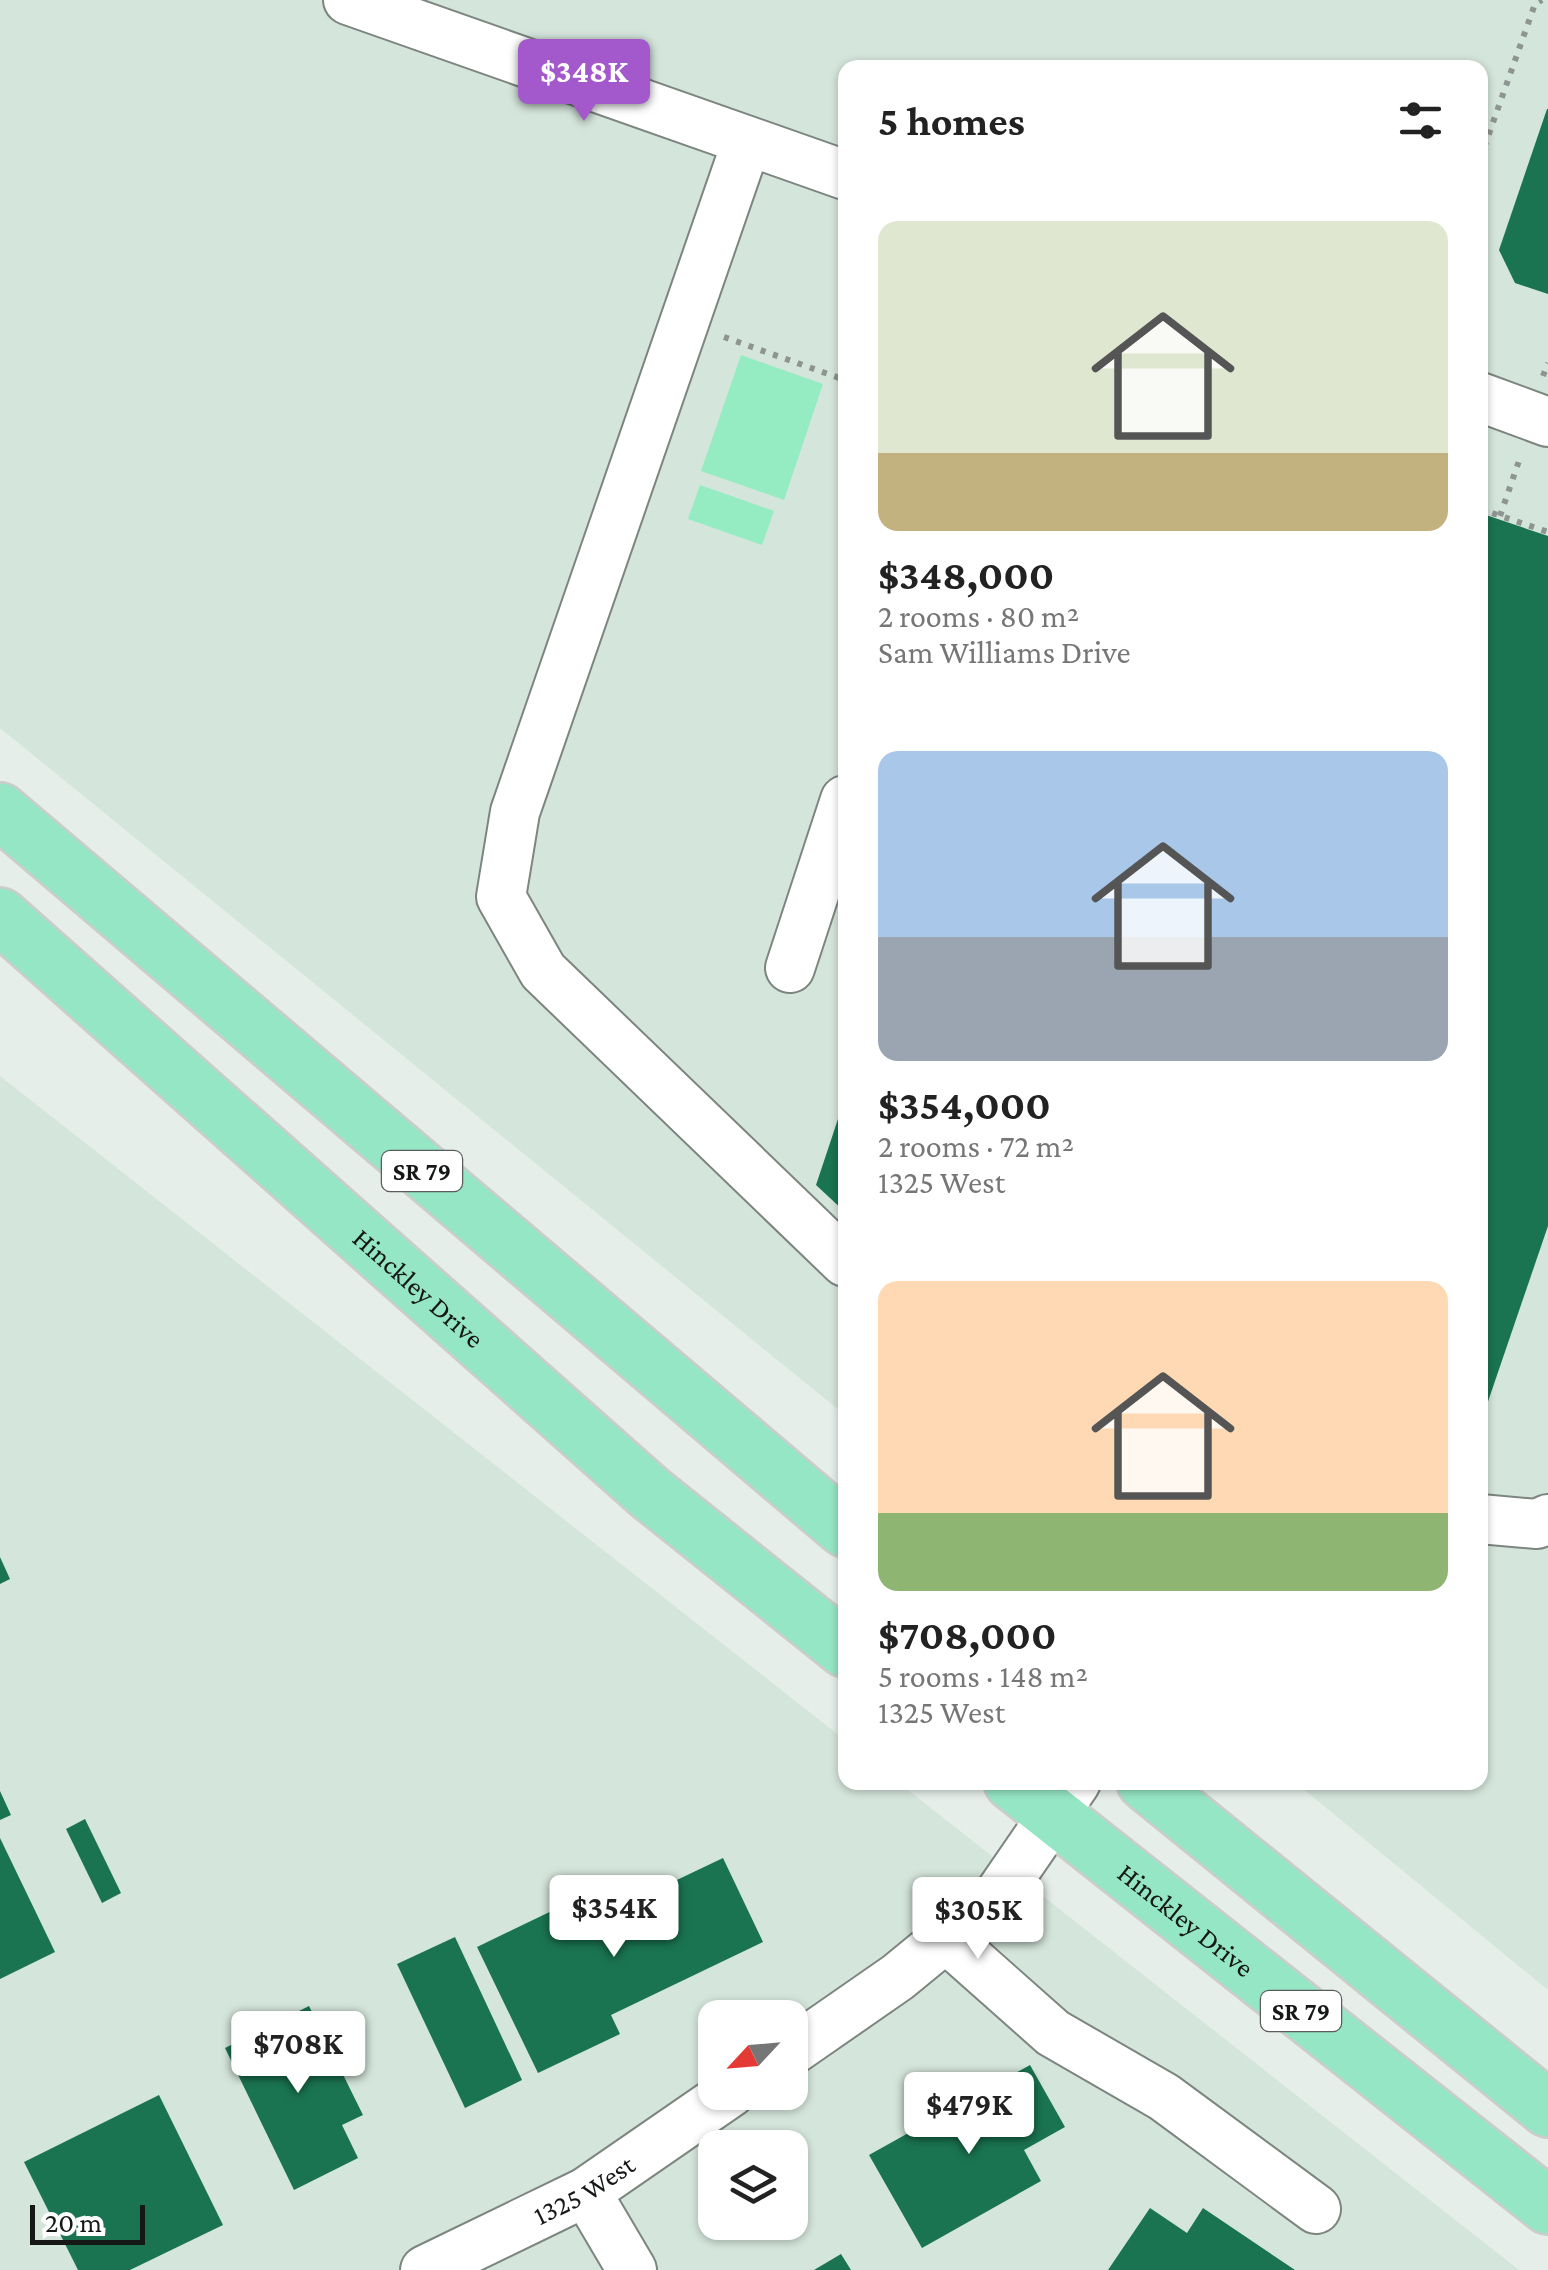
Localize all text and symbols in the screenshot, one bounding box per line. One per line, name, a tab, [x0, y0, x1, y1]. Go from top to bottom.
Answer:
pin: $348K	[514, 39, 654, 124]
text: $348K	[540, 53, 628, 89]
icon: filters	[1393, 93, 1448, 148]
text: 5 homes	[878, 97, 1025, 144]
icon: home	[1073, 286, 1253, 466]
text: $348,000	[878, 551, 1054, 598]
text: 2 rooms · 80 m²	[878, 598, 1079, 634]
text: Sam Williams Drive	[878, 634, 1131, 670]
icon: home	[1073, 816, 1253, 996]
text: $354,000	[878, 1081, 1051, 1128]
text: 2 rooms · 72 m²	[878, 1128, 1074, 1164]
road number: SR 79	[382, 1151, 462, 1191]
text: 1325 West	[878, 1164, 1005, 1200]
street label: Hinckley Drive	[347, 1222, 491, 1354]
icon: home	[1073, 1346, 1253, 1526]
text: $708,000	[878, 1611, 1056, 1658]
text: 5 rooms · 148 m²	[878, 1658, 1088, 1694]
text: 1325 West	[878, 1694, 1005, 1730]
street label: Hinckley Drive	[1112, 1857, 1260, 1983]
pin: $354K	[544, 1875, 684, 1960]
pin: $305K	[908, 1877, 1048, 1962]
text: $354K	[572, 1889, 657, 1925]
text: $305K	[934, 1891, 1022, 1927]
road number: SR 79	[1261, 1991, 1341, 2031]
north arrow	[698, 2000, 808, 2110]
map controls	[698, 2000, 808, 2240]
pin: $708K	[228, 2011, 368, 2096]
text: $708K	[253, 2025, 343, 2061]
pin: $479K	[899, 2072, 1039, 2157]
text: $479K	[926, 2086, 1012, 2122]
button: layers	[698, 2130, 808, 2240]
street label: 1325 West	[528, 2148, 641, 2231]
scale bar	[30, 2200, 145, 2244]
text: 20 m	[45, 2207, 102, 2238]

